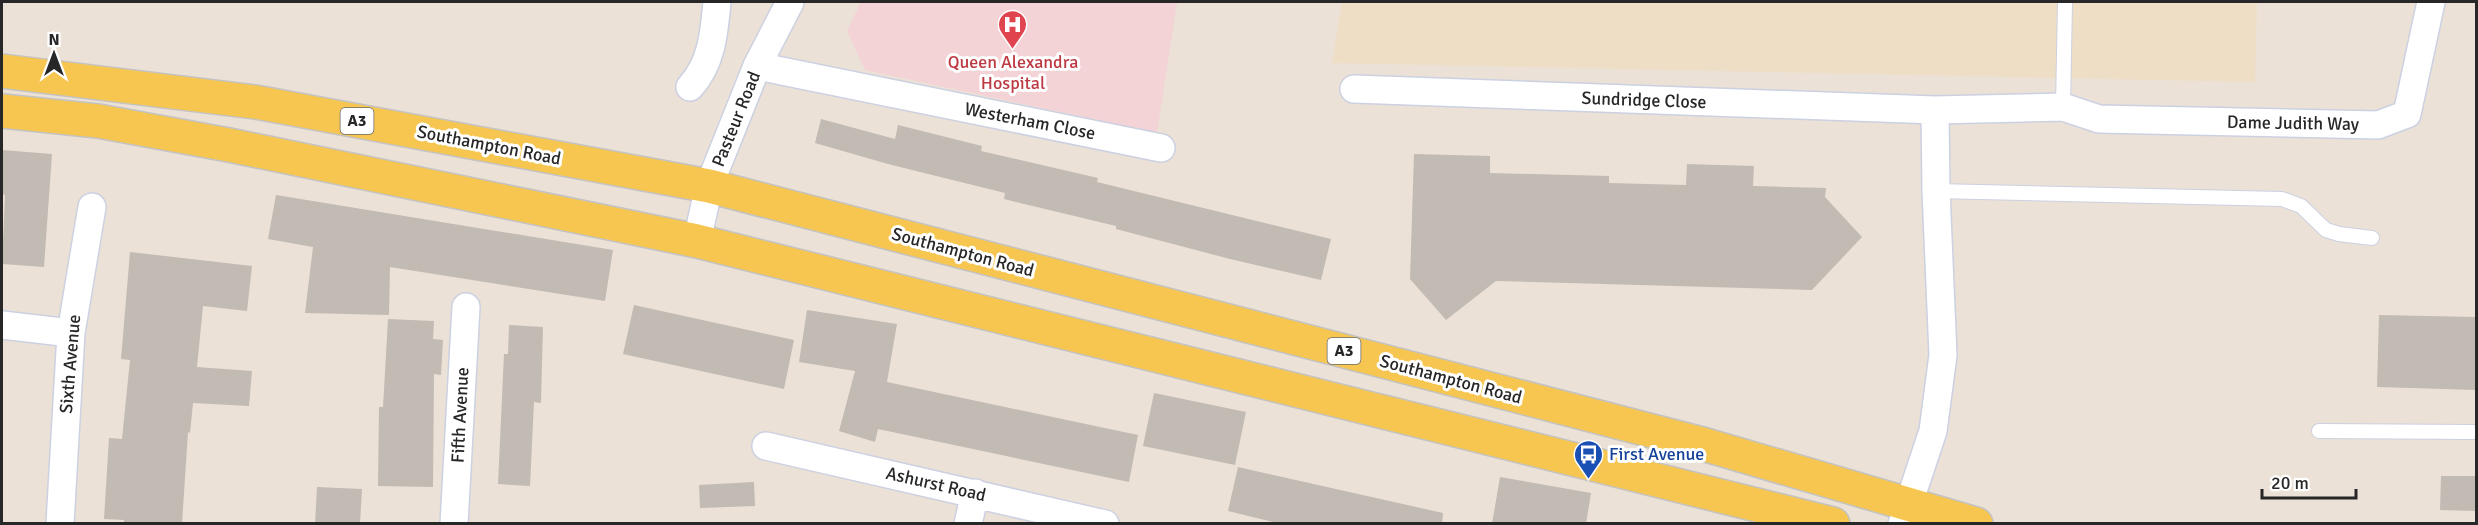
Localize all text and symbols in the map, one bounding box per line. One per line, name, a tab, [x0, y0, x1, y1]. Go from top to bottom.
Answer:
hospital icon: Queen Alexandra Hospital	[997, 9, 1029, 51]
north arrow	[24, 24, 84, 84]
text: N	[48, 30, 60, 50]
place label: Queen Alexandra Hospital	[948, 51, 1078, 94]
street label: Pasteur Road	[707, 68, 765, 170]
street label: Sundridge Close	[1581, 87, 1707, 113]
street label: Westerham Close	[963, 98, 1097, 144]
road number: A3	[340, 108, 374, 134]
street label: Dame Judith Way	[2227, 111, 2360, 135]
street label: Southampton Road	[415, 120, 563, 170]
street label: Southampton Road	[890, 222, 1036, 282]
street label: Sixth Avenue	[55, 313, 85, 415]
road number: A3	[1328, 338, 1360, 364]
street label: Southampton Road	[1378, 349, 1524, 409]
street label: Fifth Avenue	[447, 366, 473, 464]
bus stop icon: First Avenue	[1572, 438, 1604, 480]
place label: First Avenue	[1609, 443, 1704, 465]
street label: Ashurst Road	[884, 462, 988, 506]
scale bar	[2262, 462, 2356, 500]
text: 20 m	[2271, 472, 2309, 494]

